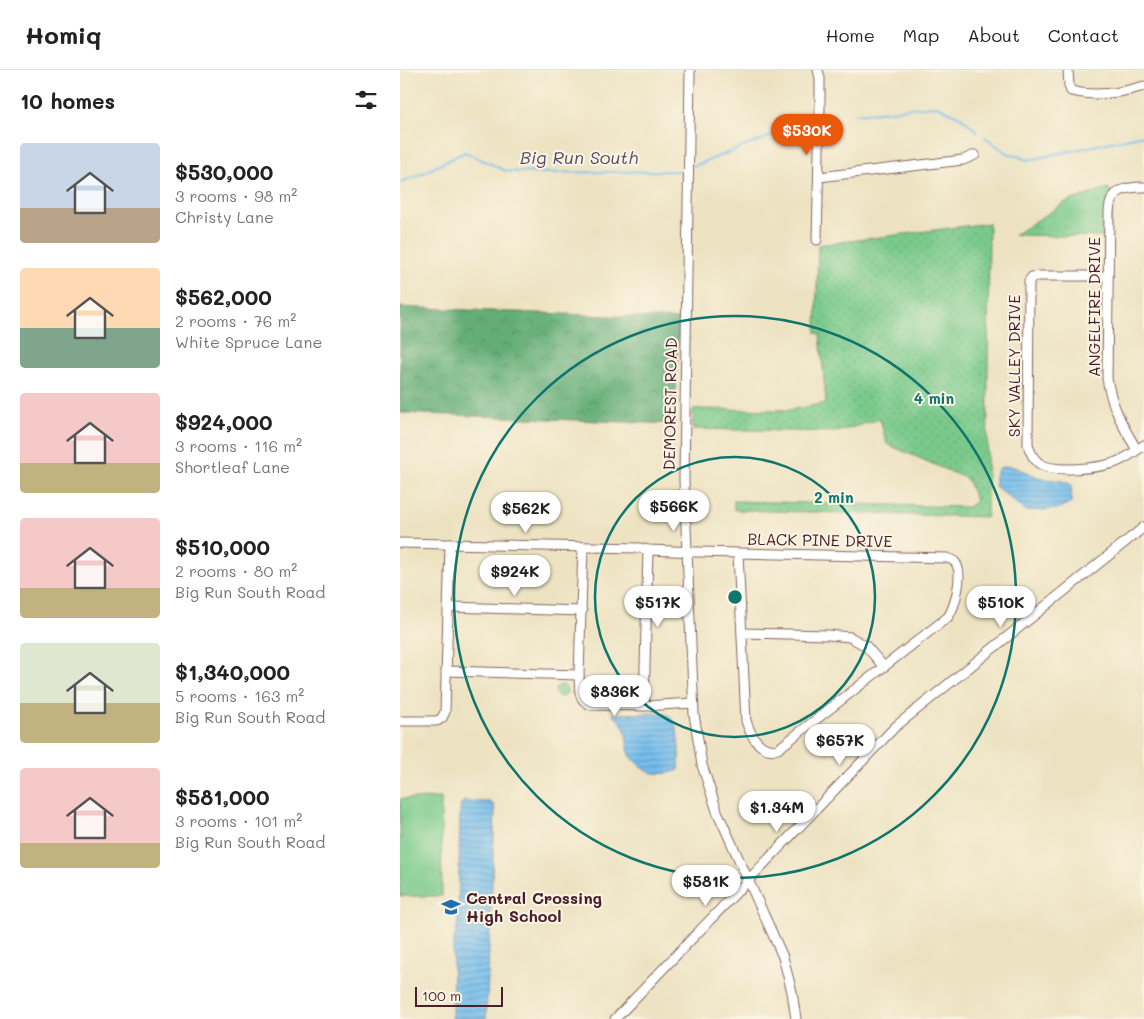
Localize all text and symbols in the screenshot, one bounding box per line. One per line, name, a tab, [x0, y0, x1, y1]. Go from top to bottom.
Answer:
text: Homiq	[25, 19, 102, 50]
text: Home	[826, 23, 875, 47]
text: Map	[903, 23, 939, 47]
text: About	[967, 23, 1020, 47]
text: Contact	[1048, 23, 1119, 47]
icon: filters	[352, 86, 380, 114]
text: 10 homes	[20, 87, 115, 114]
pin: $530K	[772, 114, 842, 156]
text: $530K	[782, 119, 832, 140]
water label: Big Run South	[520, 145, 638, 169]
text: $530,000	[175, 158, 273, 185]
icon: home	[60, 163, 120, 223]
text: 3 rooms · 98 m²	[175, 185, 297, 206]
text: Christy Lane	[175, 206, 274, 227]
street label: ANGELFIRE DRIVE	[1083, 237, 1104, 377]
text: $562,000	[175, 283, 272, 310]
icon: home	[60, 288, 120, 348]
street label: SKY VALLEY DRIVE	[1003, 295, 1024, 437]
text: 2 rooms · 76 m²	[175, 310, 296, 331]
text: White Spruce Lane	[175, 331, 322, 352]
street label: DEMOREST ROAD	[658, 337, 681, 471]
text: 4 min	[914, 388, 954, 408]
text: $924,000	[175, 408, 273, 435]
icon: home	[60, 413, 120, 473]
text: 3 rooms · 116 m²	[175, 435, 302, 456]
text: Shortleaf Lane	[175, 456, 290, 477]
text: 2 min	[814, 487, 854, 507]
pin: $566K	[639, 490, 709, 532]
pin: $562K	[491, 492, 561, 534]
text: $566K	[649, 495, 699, 516]
text: $562K	[502, 497, 550, 518]
street label: BLACK PINE DRIVE	[747, 528, 893, 551]
text: $510,000	[175, 533, 270, 560]
icon: home	[60, 538, 120, 598]
pin: $924K	[480, 554, 550, 597]
text: 2 rooms · 80 m²	[175, 560, 297, 581]
text: $924K	[490, 560, 540, 581]
text: Big Run South Road	[175, 581, 326, 602]
pin: $517K	[623, 586, 693, 628]
pin: $510K	[966, 586, 1036, 628]
centre of rings	[726, 588, 744, 606]
text: $517K	[635, 591, 681, 612]
text: $510K	[977, 591, 1025, 612]
text: $1,340,000	[175, 658, 290, 685]
icon: home	[60, 663, 120, 723]
pin: $836K	[580, 674, 650, 717]
text: $836K	[590, 680, 640, 701]
text: 5 rooms · 163 m²	[175, 685, 304, 706]
text: Big Run South Road	[175, 706, 326, 727]
pin: $657K	[805, 724, 875, 766]
text: $657K	[816, 729, 864, 750]
text: $581,000	[175, 783, 270, 810]
icon: home	[60, 788, 120, 848]
pin: $1.34M	[736, 790, 818, 833]
text: $1.34M	[750, 796, 804, 817]
text: 3 rooms · 101 m²	[175, 810, 302, 831]
text: Big Run South Road	[175, 831, 326, 852]
pin: $581K	[671, 864, 741, 907]
text: $581K	[683, 870, 729, 891]
place label: Central Crossing High School	[466, 887, 602, 926]
school or university icon: Central Crossing High School	[440, 896, 462, 918]
scale bar	[415, 984, 502, 1007]
text: 100 m	[422, 986, 461, 1005]

